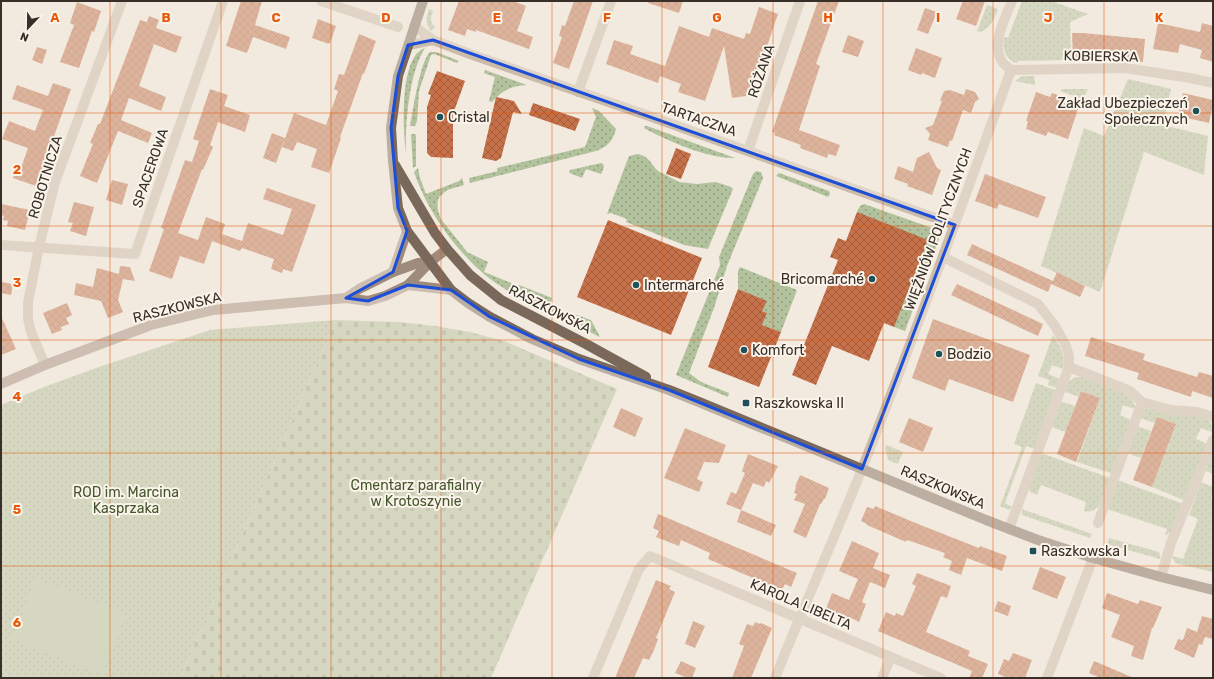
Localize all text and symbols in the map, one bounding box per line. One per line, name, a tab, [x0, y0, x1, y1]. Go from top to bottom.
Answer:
north arrow	[8, 8, 48, 48]
text: A	[50, 10, 60, 25]
text: B	[161, 10, 171, 25]
text: C	[271, 10, 281, 25]
text: D	[381, 10, 391, 25]
text: E	[493, 10, 501, 25]
text: F	[603, 10, 611, 25]
text: G	[712, 10, 722, 25]
text: H	[823, 10, 833, 25]
text: I	[936, 10, 940, 25]
text: J	[1044, 10, 1052, 25]
text: K	[1155, 10, 1164, 25]
text: N	[18, 29, 31, 44]
street label: RÓŻANA	[743, 41, 779, 100]
street label: KOBIERSKA	[1063, 47, 1139, 66]
place label: Zakład Ubezpieczeń Społecznych	[1058, 95, 1188, 128]
street label: TARTACZNA	[659, 99, 739, 141]
marker: Zakład Ubezpieczeń Społecznych	[1191, 106, 1201, 116]
place label: Cristal	[448, 109, 490, 126]
marker: Cristal	[435, 112, 445, 122]
street label: SPACEROWA	[129, 126, 172, 210]
street label: ROBOTNICZA	[25, 133, 66, 221]
street label: WIĘŹNIÓW POLITYCZNYCH	[900, 145, 976, 313]
text: 2	[13, 162, 21, 177]
place label: Bricomarché	[781, 271, 864, 288]
marker: Bricomarché	[867, 274, 877, 284]
text: 3	[13, 275, 22, 290]
place label: Intermarché	[644, 277, 724, 294]
marker: Intermarché	[631, 280, 641, 290]
street label: RASZKOWSKA	[506, 281, 594, 338]
street label: RASZKOWSKA	[131, 288, 224, 327]
place label: Komfort	[752, 342, 805, 359]
marker: Komfort	[739, 345, 749, 355]
place label: Bodzio	[947, 346, 991, 363]
marker: Bodzio	[934, 349, 944, 359]
text: 4	[13, 389, 22, 404]
place label: Raszkowska II	[754, 395, 844, 412]
marker: Raszkowska II	[741, 398, 751, 408]
street label: RASZKOWSKA	[898, 462, 988, 513]
park label: Cmentarz parafialny w Krotoszynie	[351, 477, 482, 510]
park label: ROD im. Marcina Kasprzaka	[73, 484, 179, 517]
text: 5	[13, 502, 21, 517]
place label: Raszkowska I	[1041, 543, 1127, 560]
marker: Raszkowska I	[1028, 546, 1038, 556]
street label: KAROLA LIBELTA	[747, 575, 855, 634]
text: 6	[13, 615, 22, 630]

